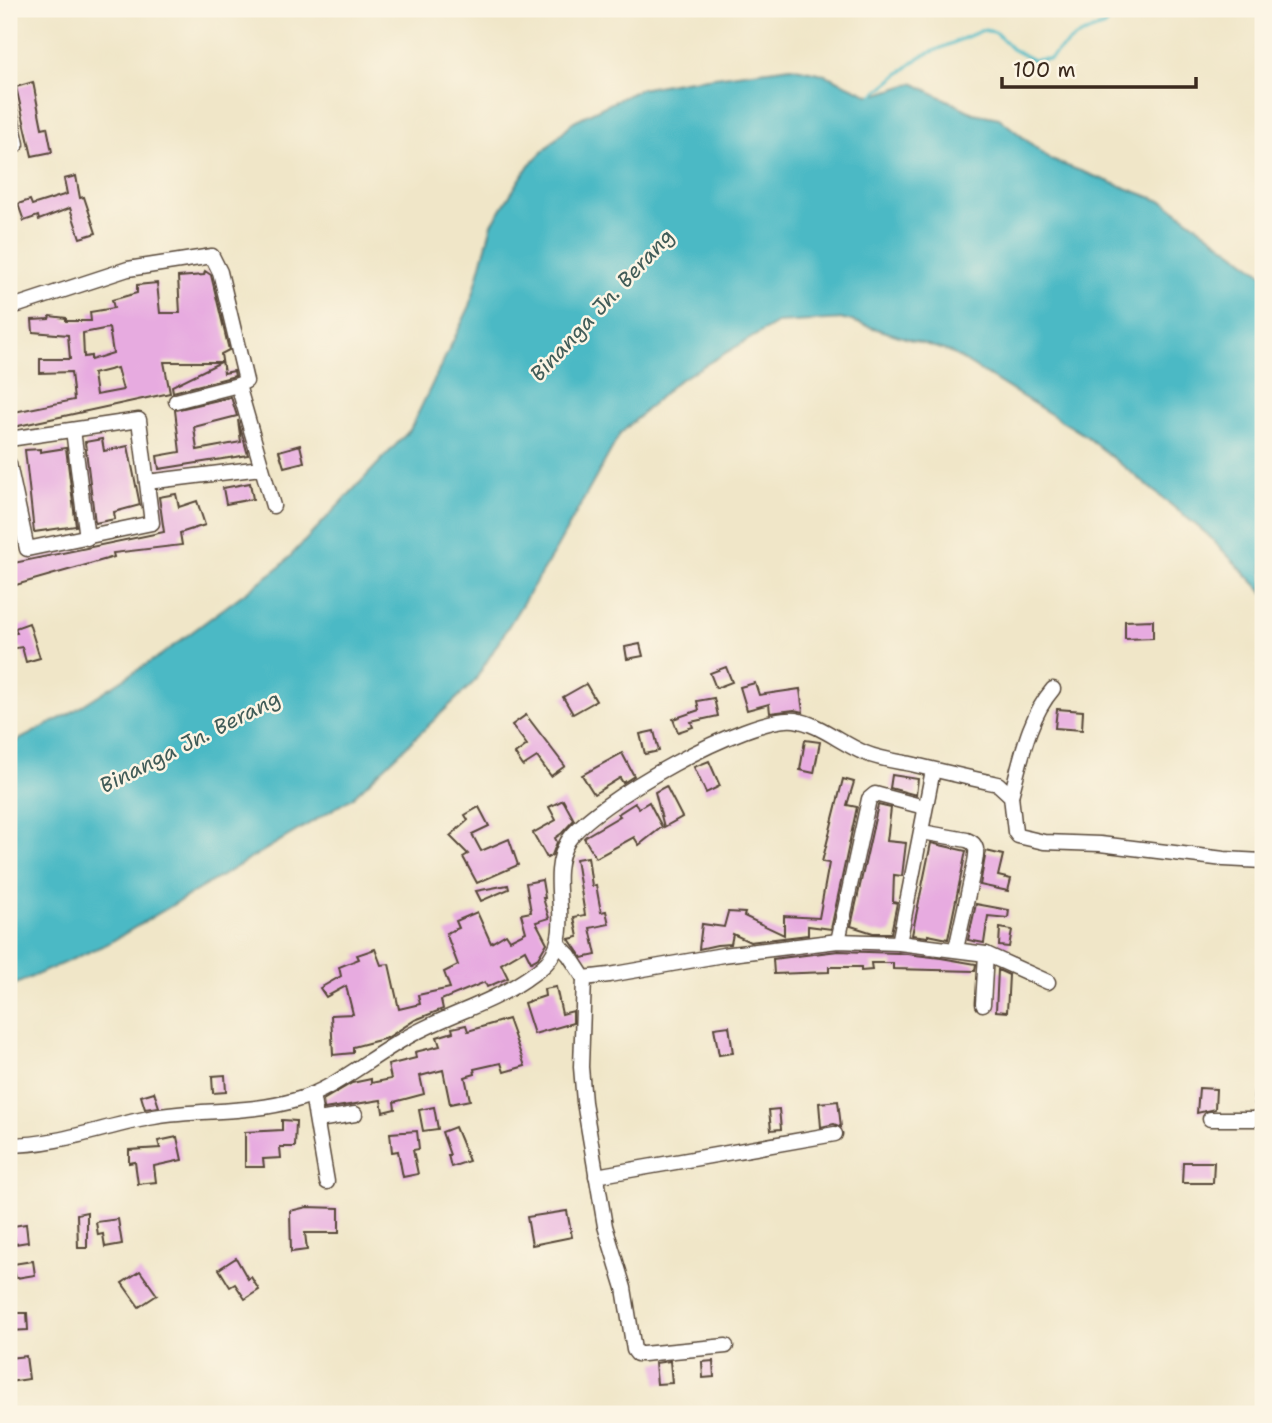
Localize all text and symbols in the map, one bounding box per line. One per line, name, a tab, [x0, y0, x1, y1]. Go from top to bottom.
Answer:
scale bar	[1002, 46, 1197, 90]
text: 100 m	[1013, 56, 1076, 84]
water label: Binanga Jn. Berang	[524, 223, 680, 387]
water label: Binanga Jn. Berang	[95, 684, 285, 800]

